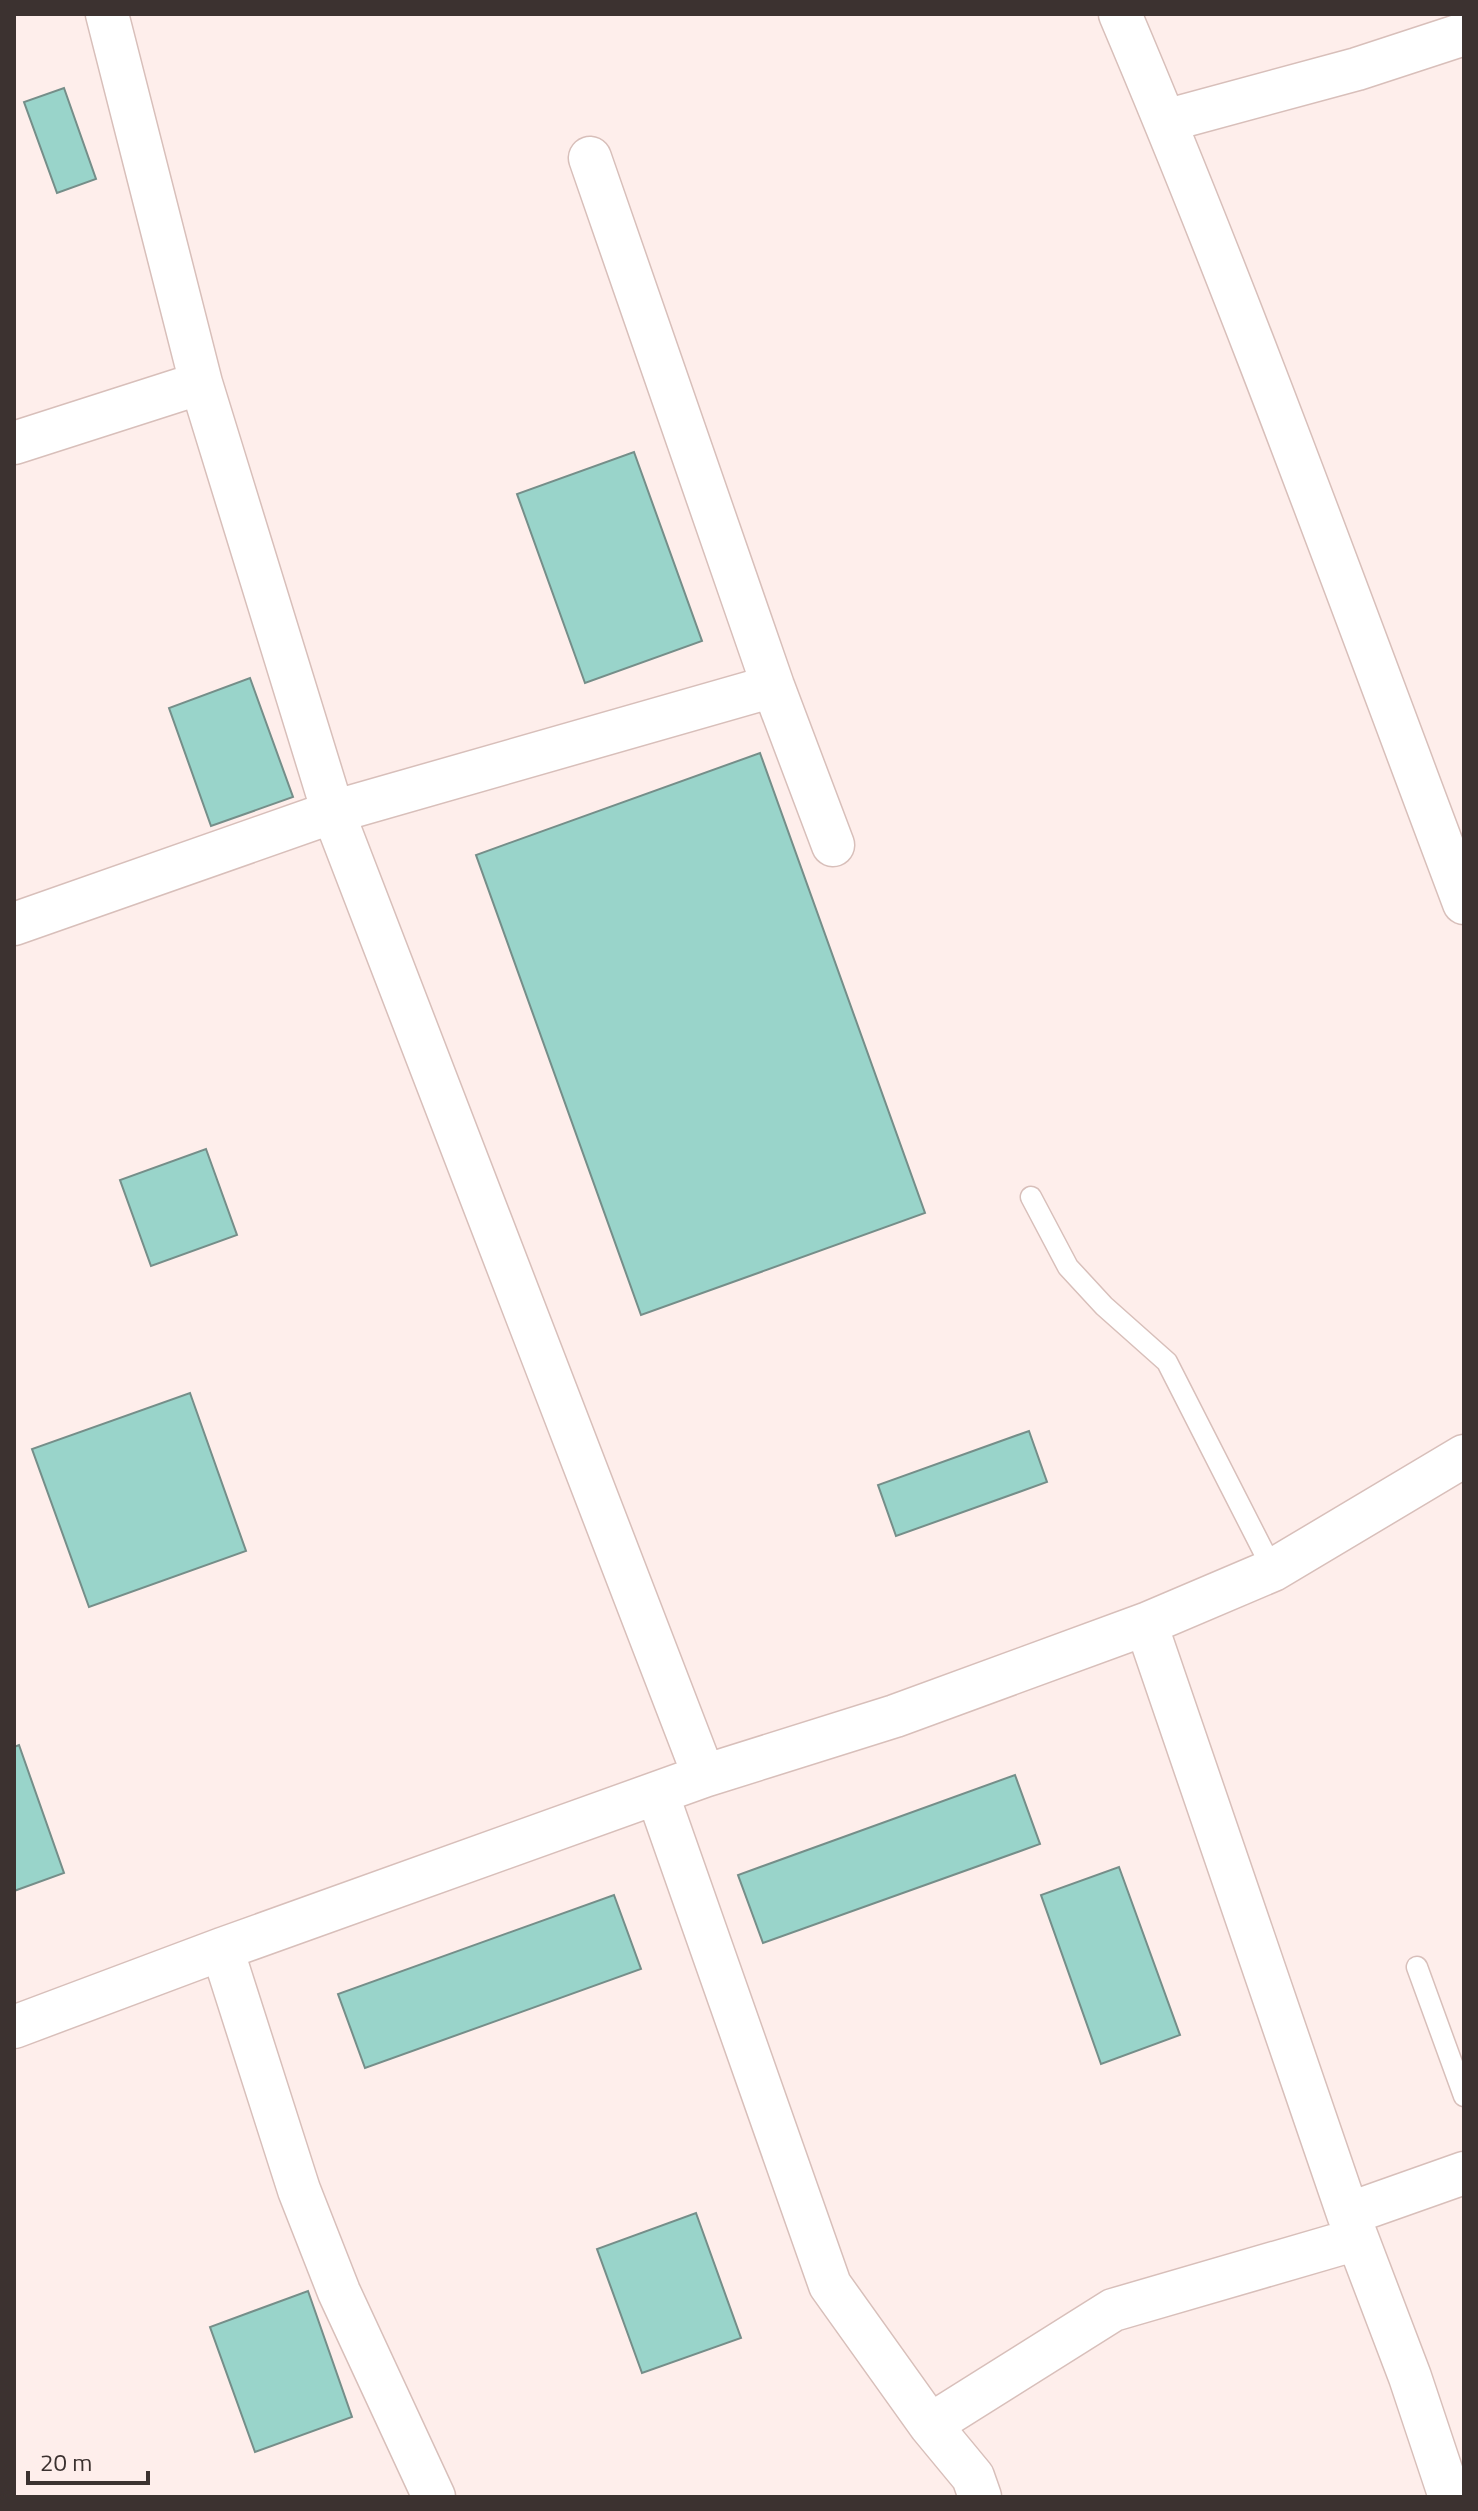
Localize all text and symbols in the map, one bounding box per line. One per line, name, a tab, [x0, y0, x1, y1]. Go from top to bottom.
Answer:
scale bar	[28, 2435, 148, 2485]
text: 20 m	[40, 2444, 92, 2480]

